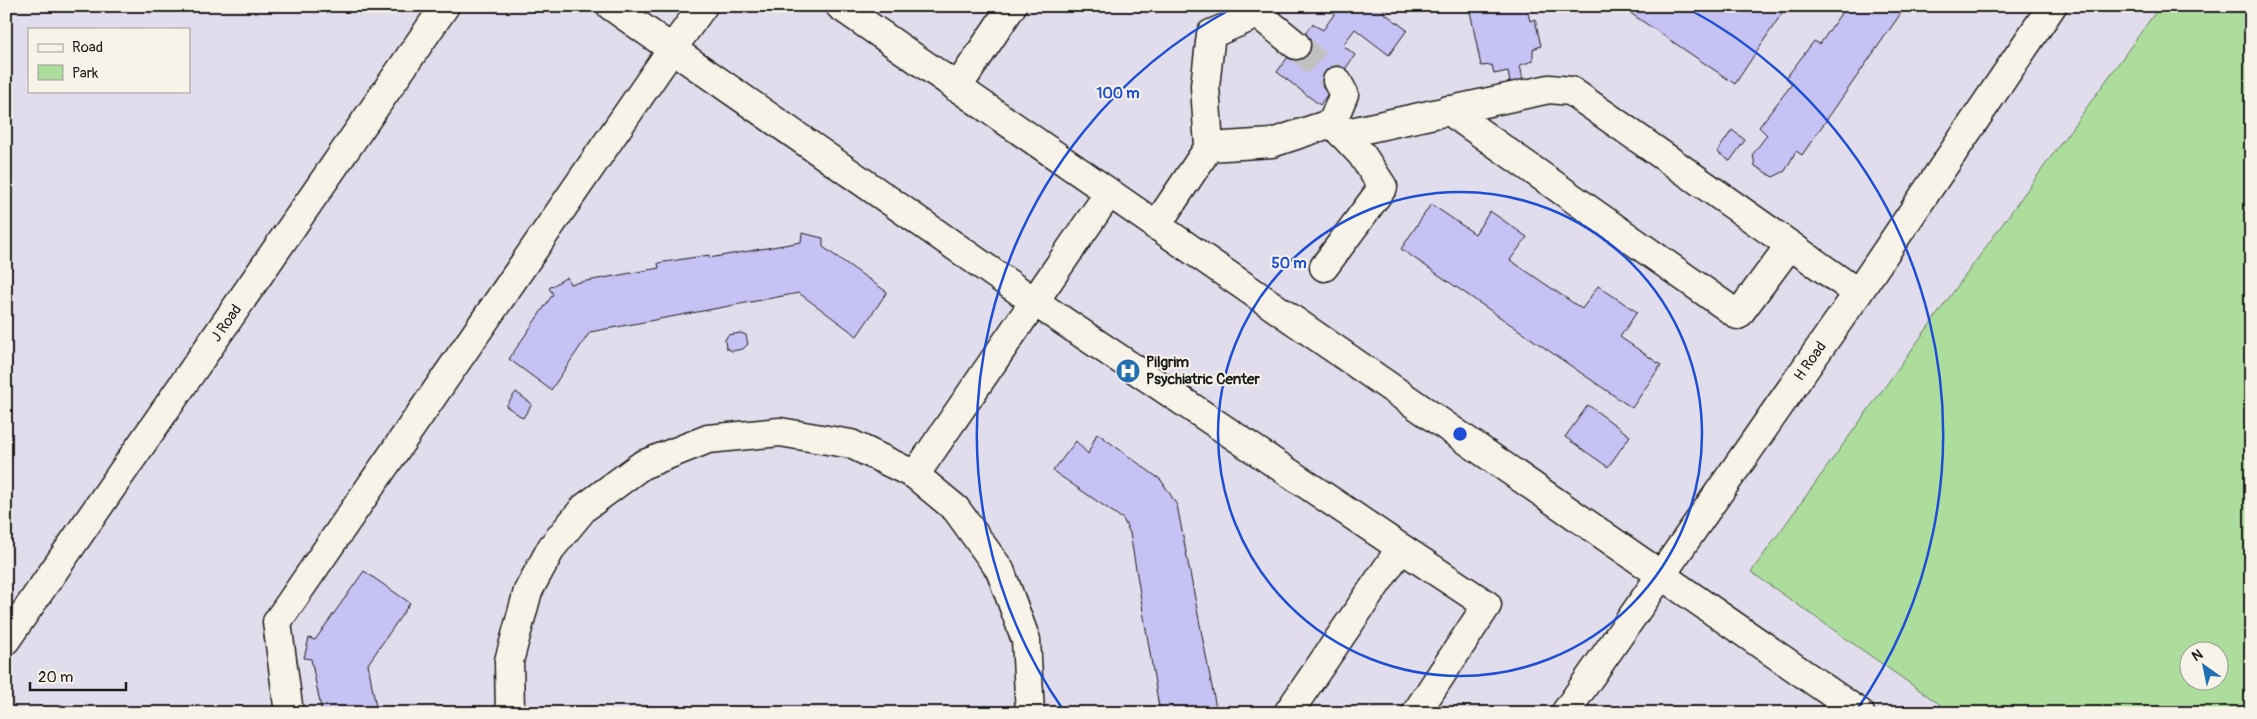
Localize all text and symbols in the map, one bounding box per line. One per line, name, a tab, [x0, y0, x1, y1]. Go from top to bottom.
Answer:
legend	[28, 28, 190, 92]
text: Road	[72, 38, 103, 57]
text: Park	[72, 64, 99, 83]
text: 100 m	[1097, 84, 1139, 103]
text: 50 m	[1272, 254, 1306, 273]
street label: J Road	[207, 301, 246, 346]
street label: H Road	[1790, 338, 1831, 385]
place label: Pilgrim Psychiatric Center	[1146, 353, 1260, 389]
hospital icon: Pilgrim Psychiatric Center	[1115, 358, 1141, 384]
centre of rings	[1451, 425, 1469, 443]
north arrow	[2180, 642, 2230, 692]
text: N	[2189, 646, 2206, 665]
scale bar	[30, 659, 126, 691]
text: 20 m	[38, 668, 73, 687]

